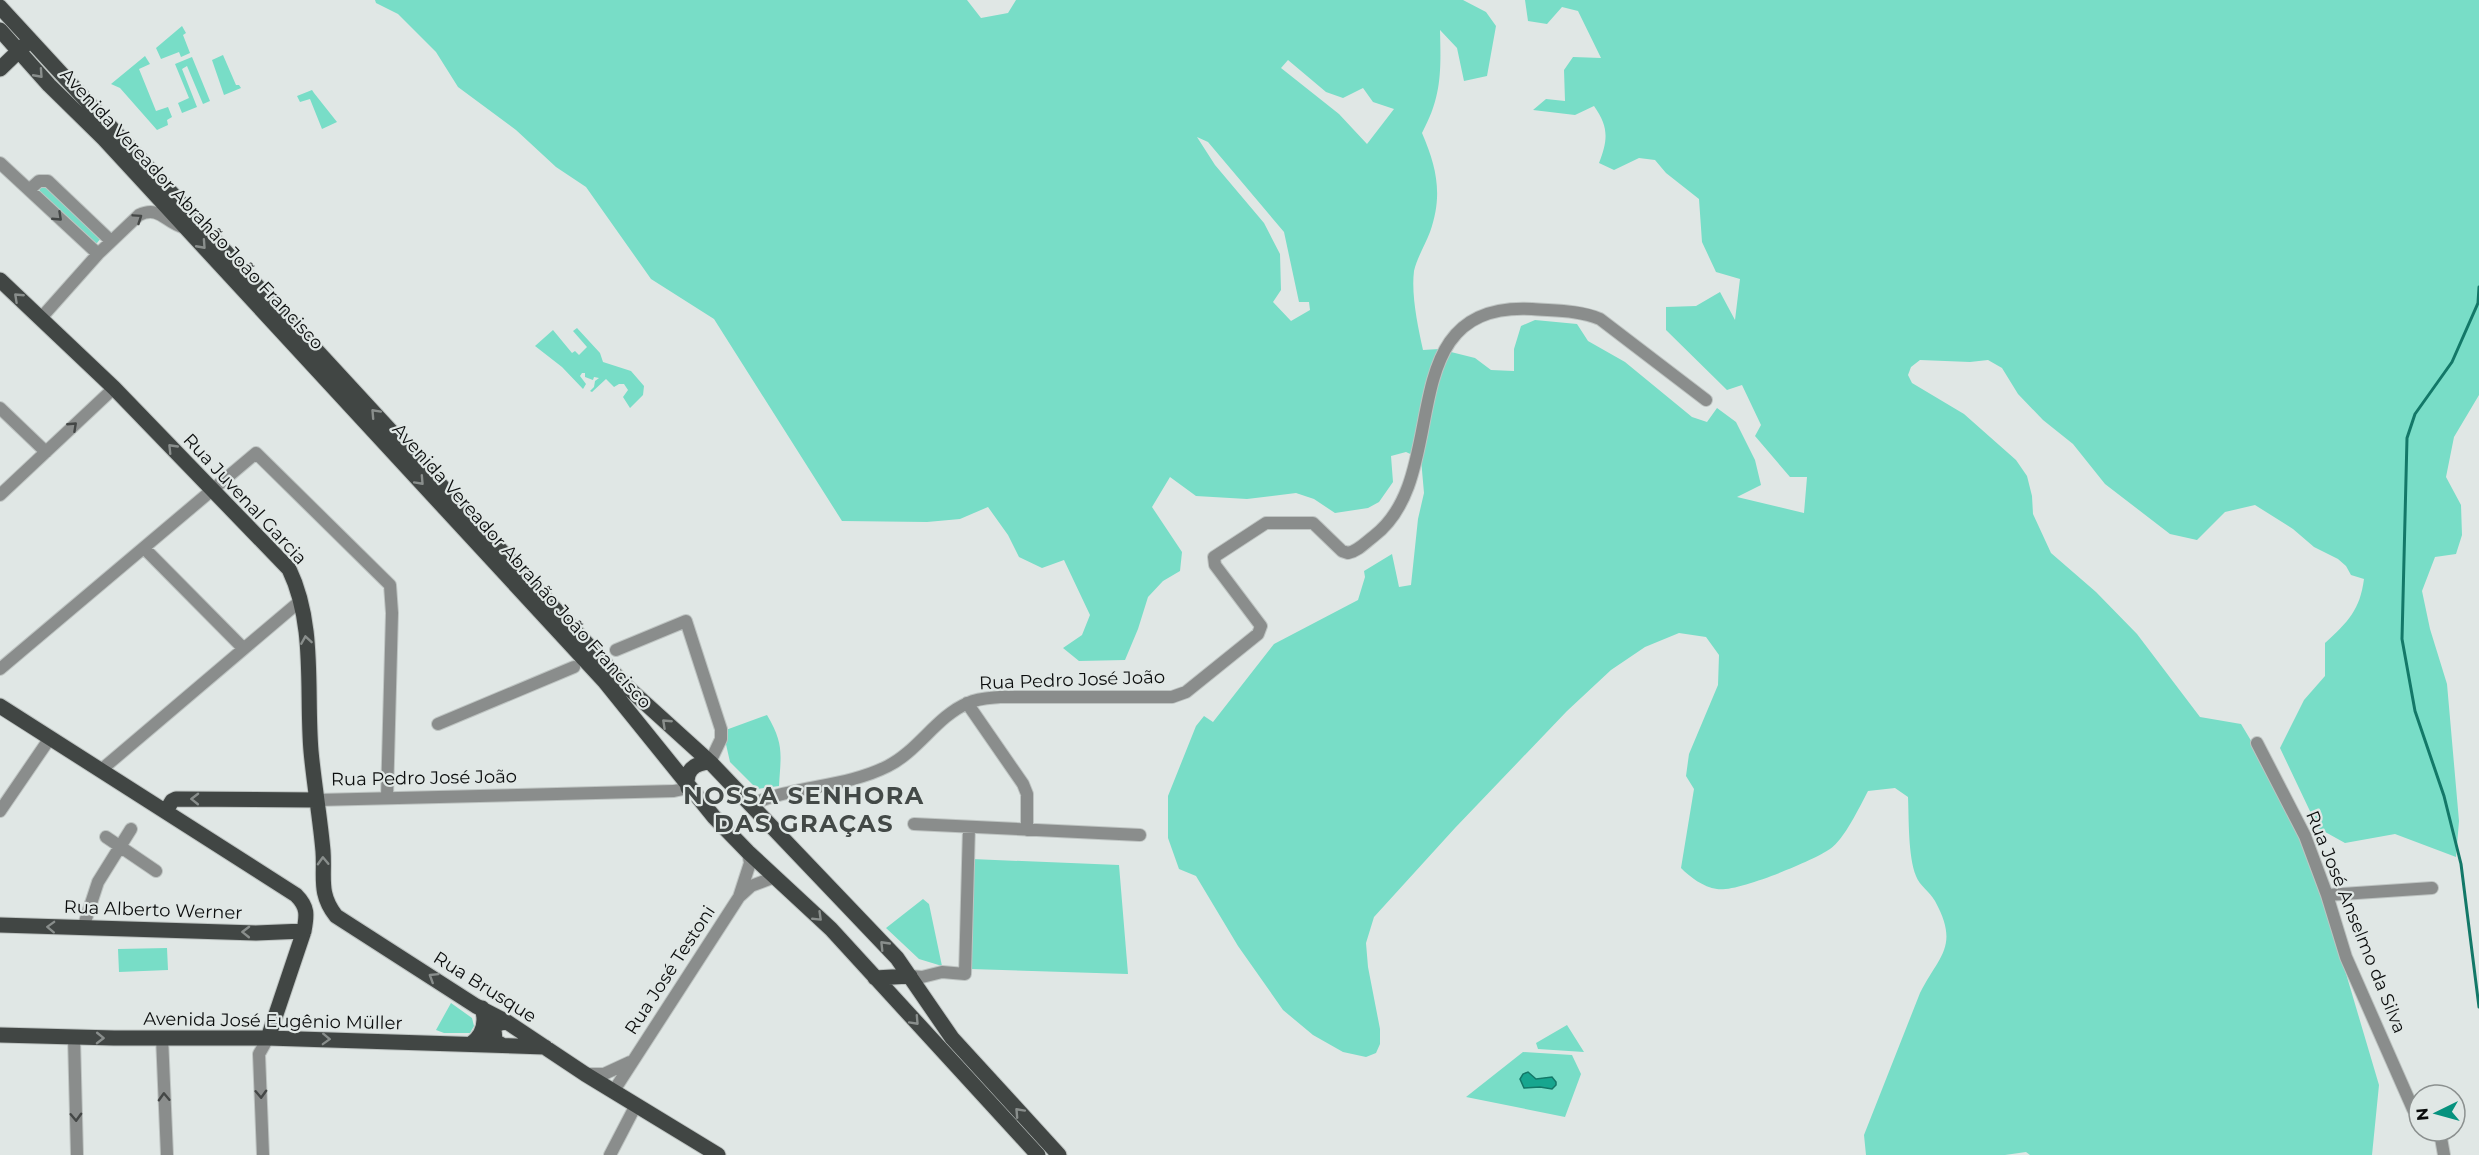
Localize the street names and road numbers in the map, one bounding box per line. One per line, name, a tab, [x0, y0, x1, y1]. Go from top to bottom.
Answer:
street label: Avenida Vereador Abrahão João Francisco	[56, 64, 328, 354]
street label: Avenida Vereador Abrahão João Francisco	[388, 419, 656, 713]
street label: Rua Juvenal Garcia	[179, 429, 311, 569]
street label: Rua Pedro José João	[979, 666, 1165, 694]
street label: Rua Pedro José João	[331, 765, 517, 791]
street label: Rua José Anselmo da Silva	[2301, 807, 2411, 1037]
street label: Rua Alberto Werner	[63, 896, 243, 924]
street label: Rua José Testoni	[620, 901, 720, 1039]
street label: Rua Brusque	[429, 947, 541, 1027]
street label: Avenida José Eugênio Müller	[143, 1008, 403, 1034]

